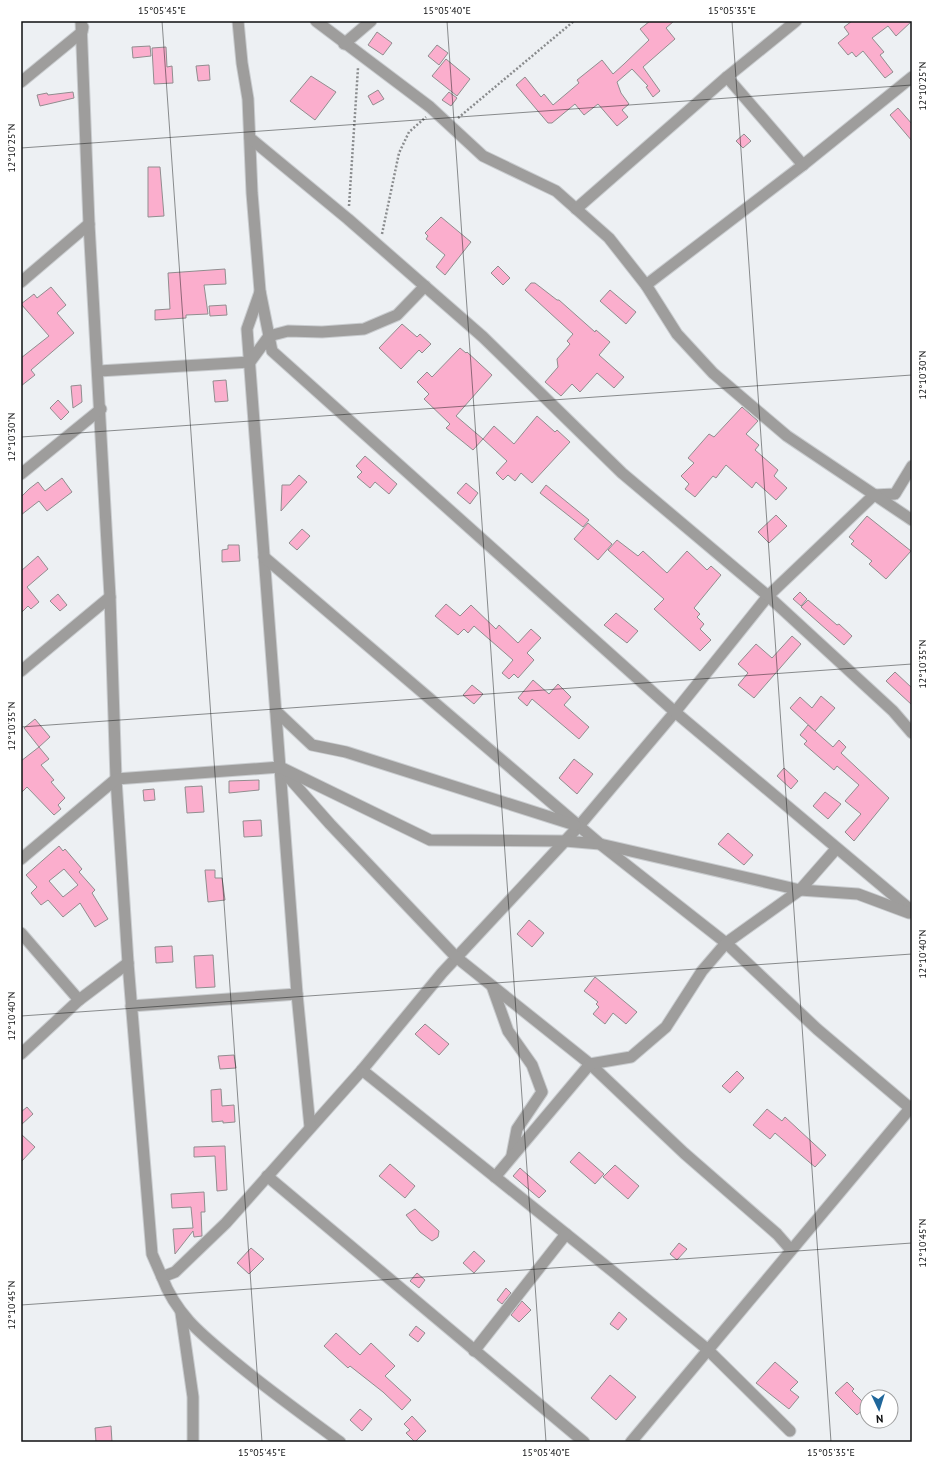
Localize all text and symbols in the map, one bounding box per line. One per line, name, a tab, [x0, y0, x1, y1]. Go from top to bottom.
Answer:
text: 15°05'45"E	[138, 4, 186, 17]
text: 15°05'40"E	[423, 4, 471, 17]
text: 15°05'35"E	[708, 4, 756, 17]
text: 12°10'25"N	[916, 61, 929, 111]
text: 12°10'25"N	[5, 123, 18, 173]
text: 12°10'30"N	[916, 350, 929, 400]
text: 12°10'30"N	[5, 412, 18, 462]
text: 12°10'35"N	[916, 639, 929, 689]
text: 12°10'35"N	[5, 701, 18, 751]
text: 12°10'40"N	[916, 929, 929, 979]
text: 12°10'40"N	[5, 991, 18, 1041]
text: 12°10'45"N	[916, 1218, 929, 1268]
text: 12°10'45"N	[5, 1280, 18, 1330]
north arrow	[859, 1389, 899, 1429]
text: N	[876, 1412, 884, 1426]
text: 15°05'45"E	[238, 1446, 286, 1459]
text: 15°05'40"E	[522, 1446, 570, 1459]
text: 15°05'35"E	[807, 1446, 855, 1459]

